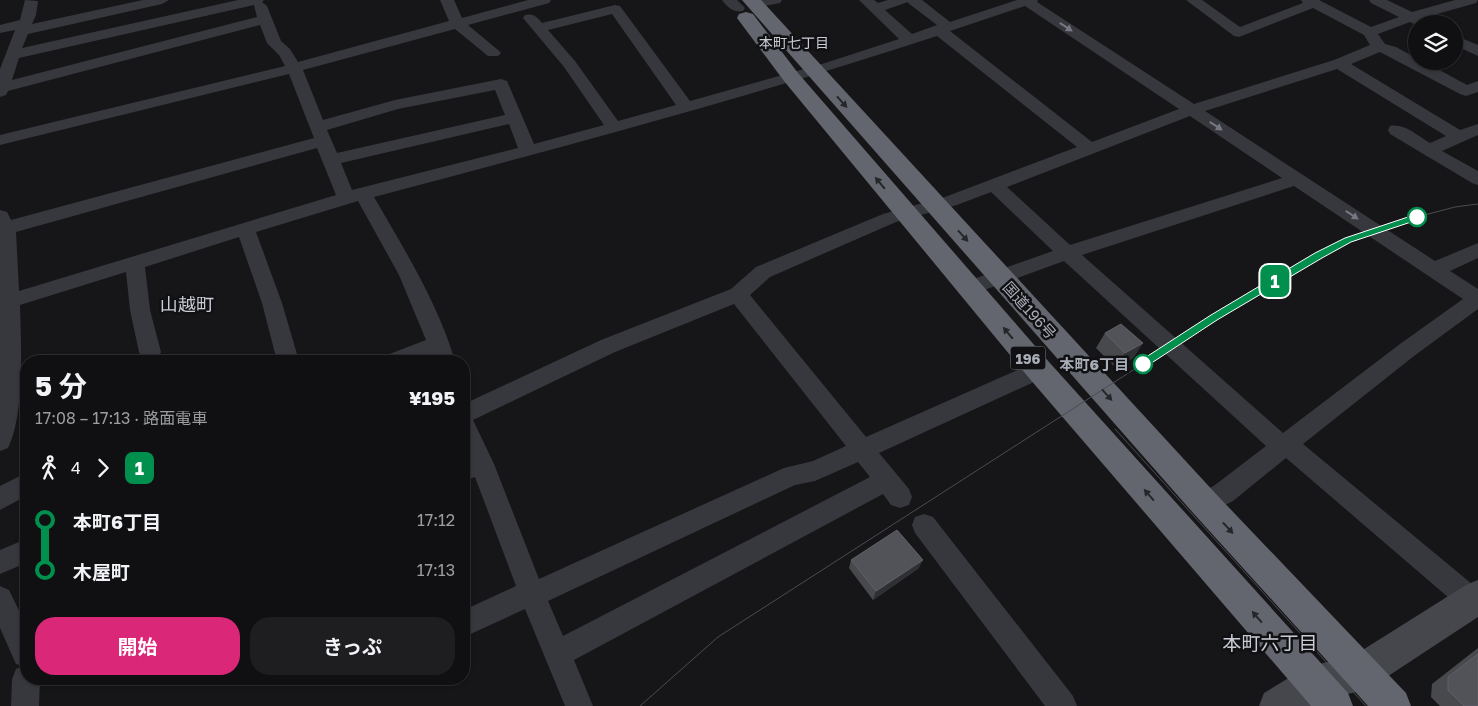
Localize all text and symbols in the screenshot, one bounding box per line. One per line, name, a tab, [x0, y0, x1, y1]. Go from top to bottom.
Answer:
map controls	[1408, 15, 1463, 70]
button: layers	[1408, 15, 1463, 70]
one-way arrow	[1059, 22, 1073, 32]
district label: 本町七丁目	[759, 34, 829, 51]
one-way arrow	[836, 95, 848, 107]
one-way arrow	[1210, 121, 1223, 131]
one-way arrow	[874, 176, 885, 189]
unlabelled marker	[1407, 207, 1427, 227]
one-way arrow	[1346, 210, 1359, 220]
one-way arrow	[957, 229, 968, 242]
line badge: 1	[1259, 265, 1291, 297]
text: 1	[1270, 270, 1280, 292]
street label: 国道196号	[1000, 278, 1060, 342]
district label: 山越町	[160, 293, 214, 315]
one-way arrow	[1002, 327, 1013, 340]
road number: 196	[1010, 346, 1046, 369]
marker: 本町6丁目	[1133, 354, 1153, 374]
place label: 本町6丁目	[1059, 355, 1129, 373]
text: 5 分	[35, 369, 87, 402]
text: ¥195	[409, 386, 455, 409]
one-way arrow	[1101, 388, 1113, 400]
text: 17:08 – 17:13 · 路面電車	[35, 408, 207, 428]
icon: walk	[35, 454, 63, 482]
icon: forward	[89, 454, 117, 482]
text: 1	[135, 457, 144, 479]
text: 4	[71, 458, 81, 478]
one-way arrow	[1144, 488, 1155, 501]
text: 本町6丁目	[73, 510, 161, 533]
text: 17:12	[417, 510, 455, 530]
one-way arrow	[1222, 522, 1234, 534]
text: 木屋町	[73, 560, 130, 583]
text: 17:13	[417, 560, 455, 580]
one-way arrow	[1251, 610, 1262, 623]
button: 開始	[35, 617, 240, 675]
button: きっぷ	[250, 617, 455, 675]
district label: 本町六丁目	[1222, 631, 1318, 654]

